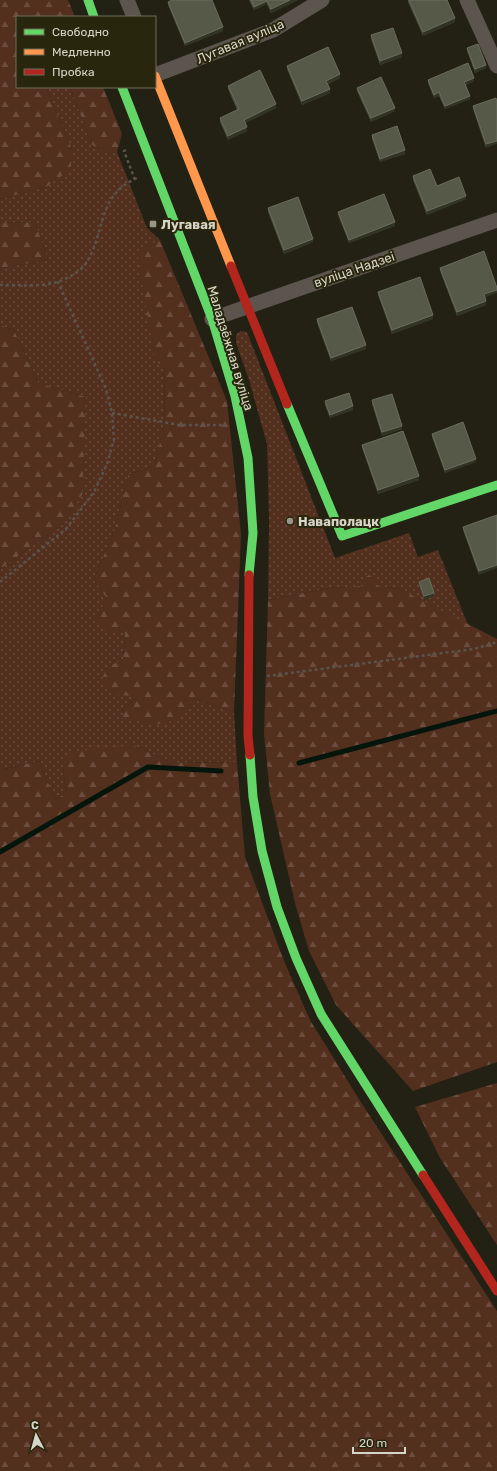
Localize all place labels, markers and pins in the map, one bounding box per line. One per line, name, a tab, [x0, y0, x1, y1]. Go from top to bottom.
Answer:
place label: Лугавая	[161, 217, 216, 232]
marker: Лугавая	[148, 219, 158, 229]
place label: Наваполацк	[298, 514, 379, 529]
marker: Наваполацк	[285, 516, 295, 526]

